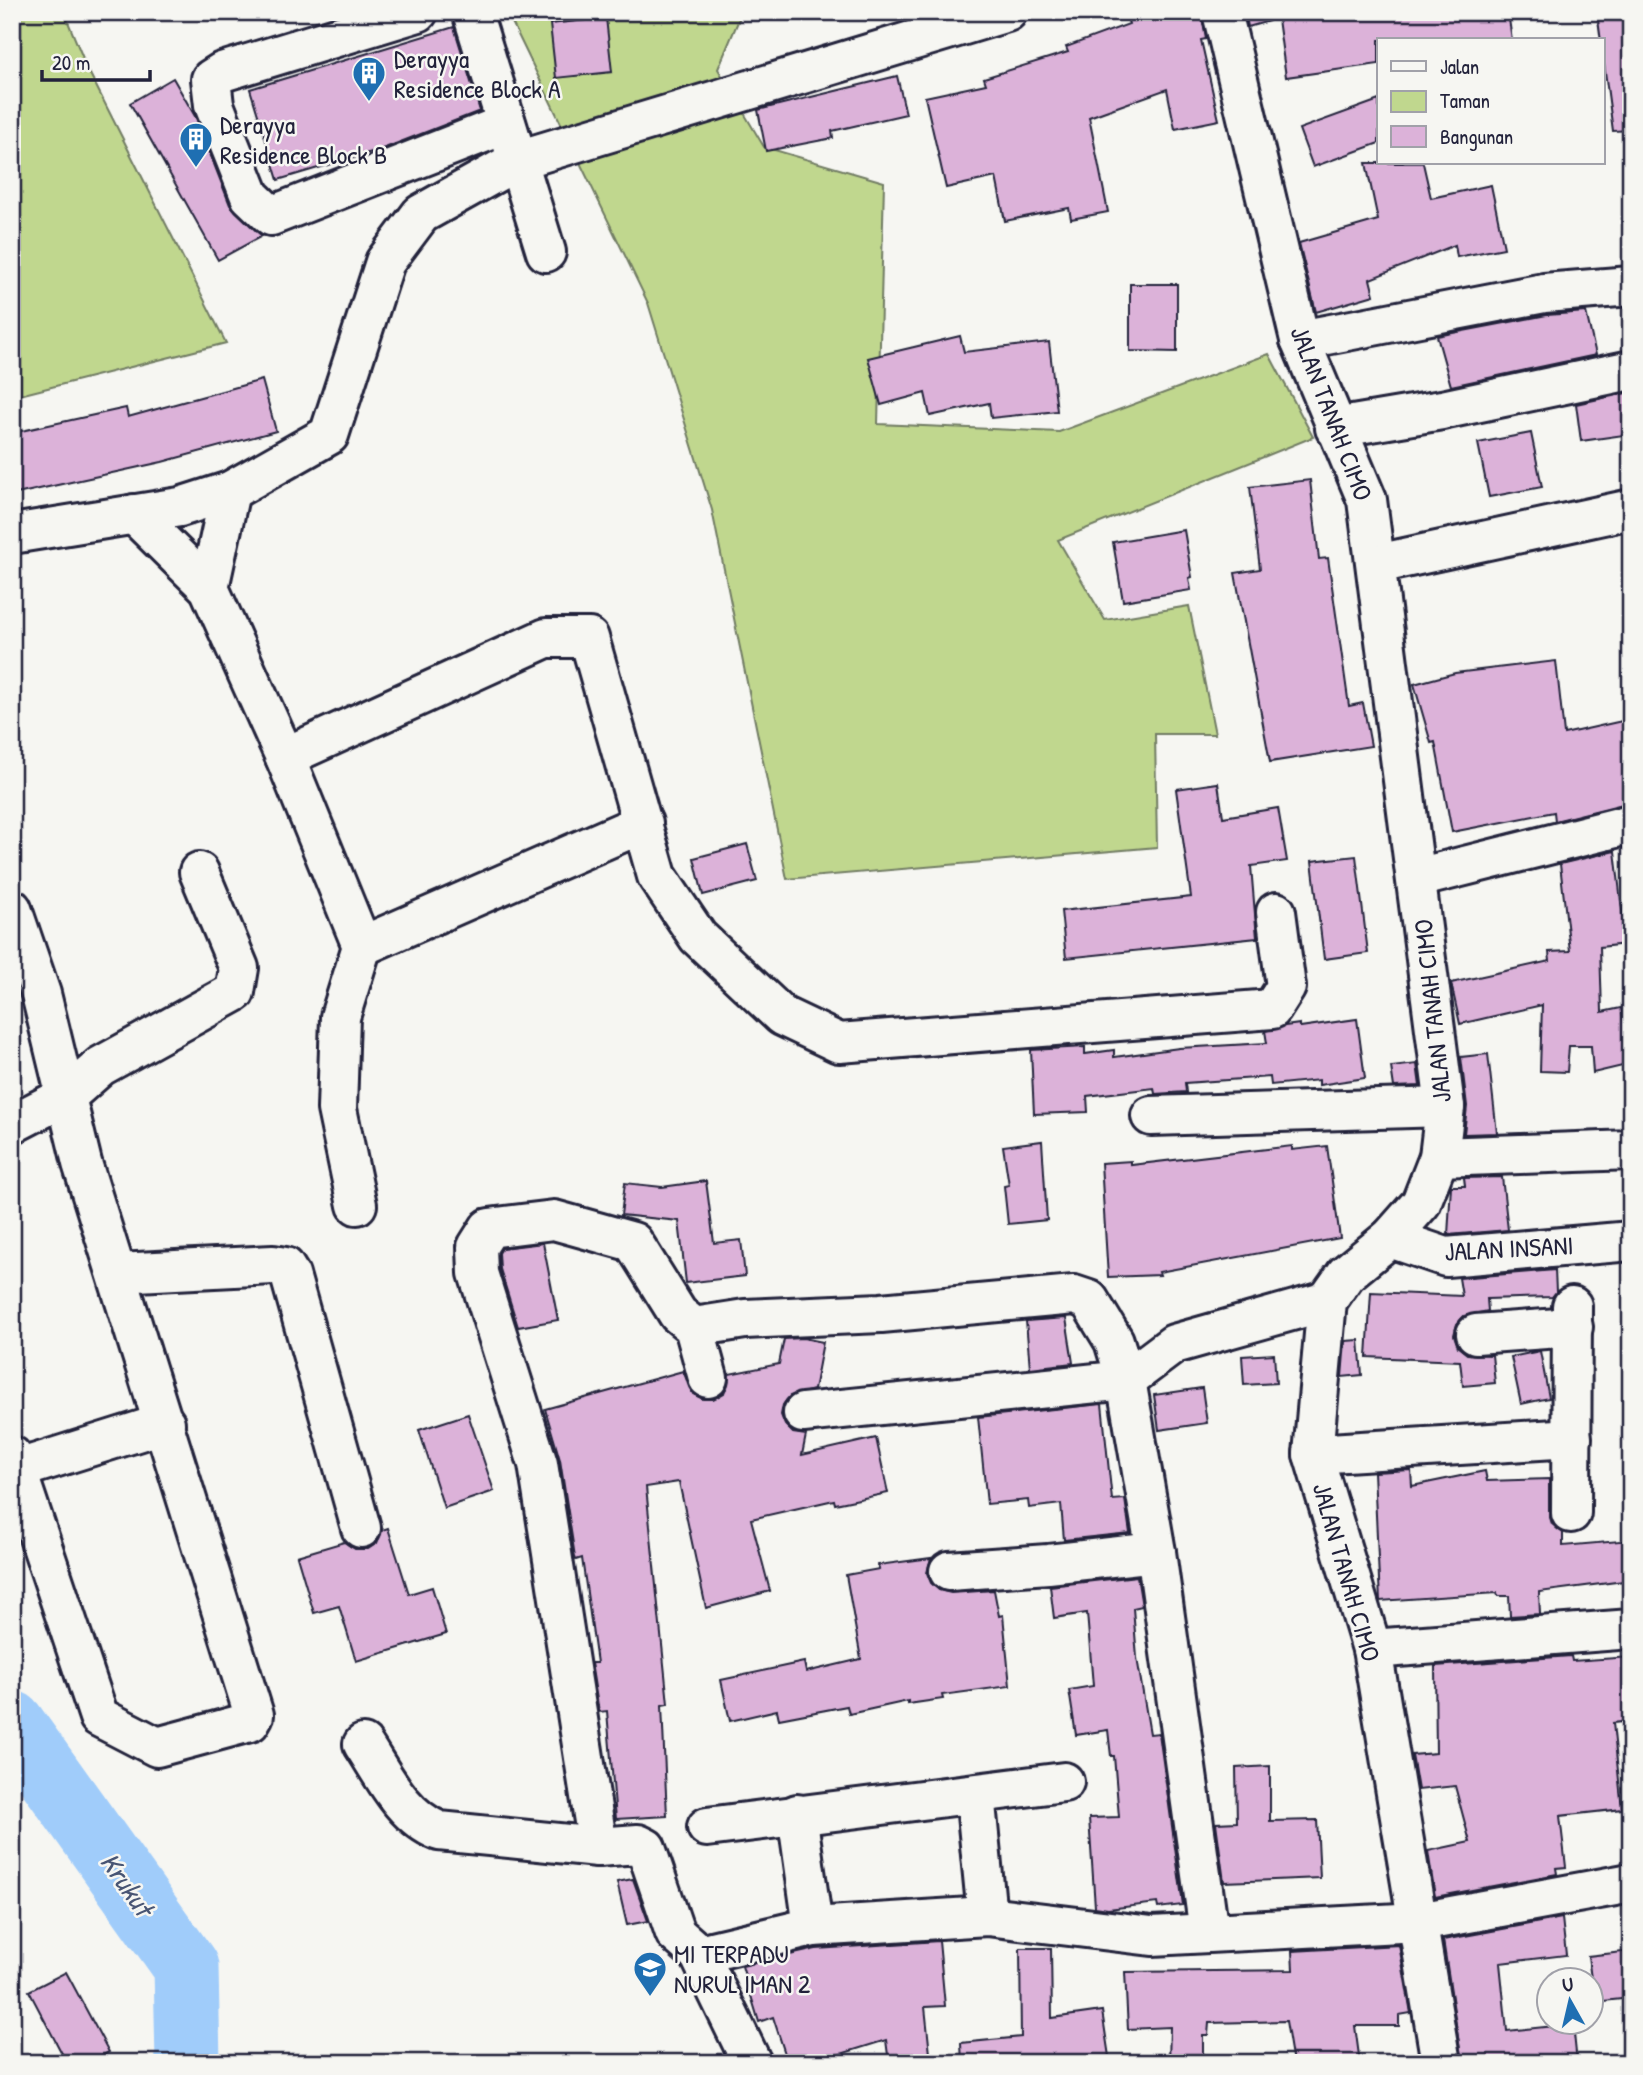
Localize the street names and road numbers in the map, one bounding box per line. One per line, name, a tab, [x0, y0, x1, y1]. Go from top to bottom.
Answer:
street label: JALAN TANAH CIMO	[1283, 321, 1381, 505]
street label: JALAN TANAH CIMO	[1405, 918, 1459, 1104]
street label: JALAN INSANI	[1444, 1227, 1574, 1269]
street label: JALAN TANAH CIMO	[1305, 1479, 1389, 1665]

